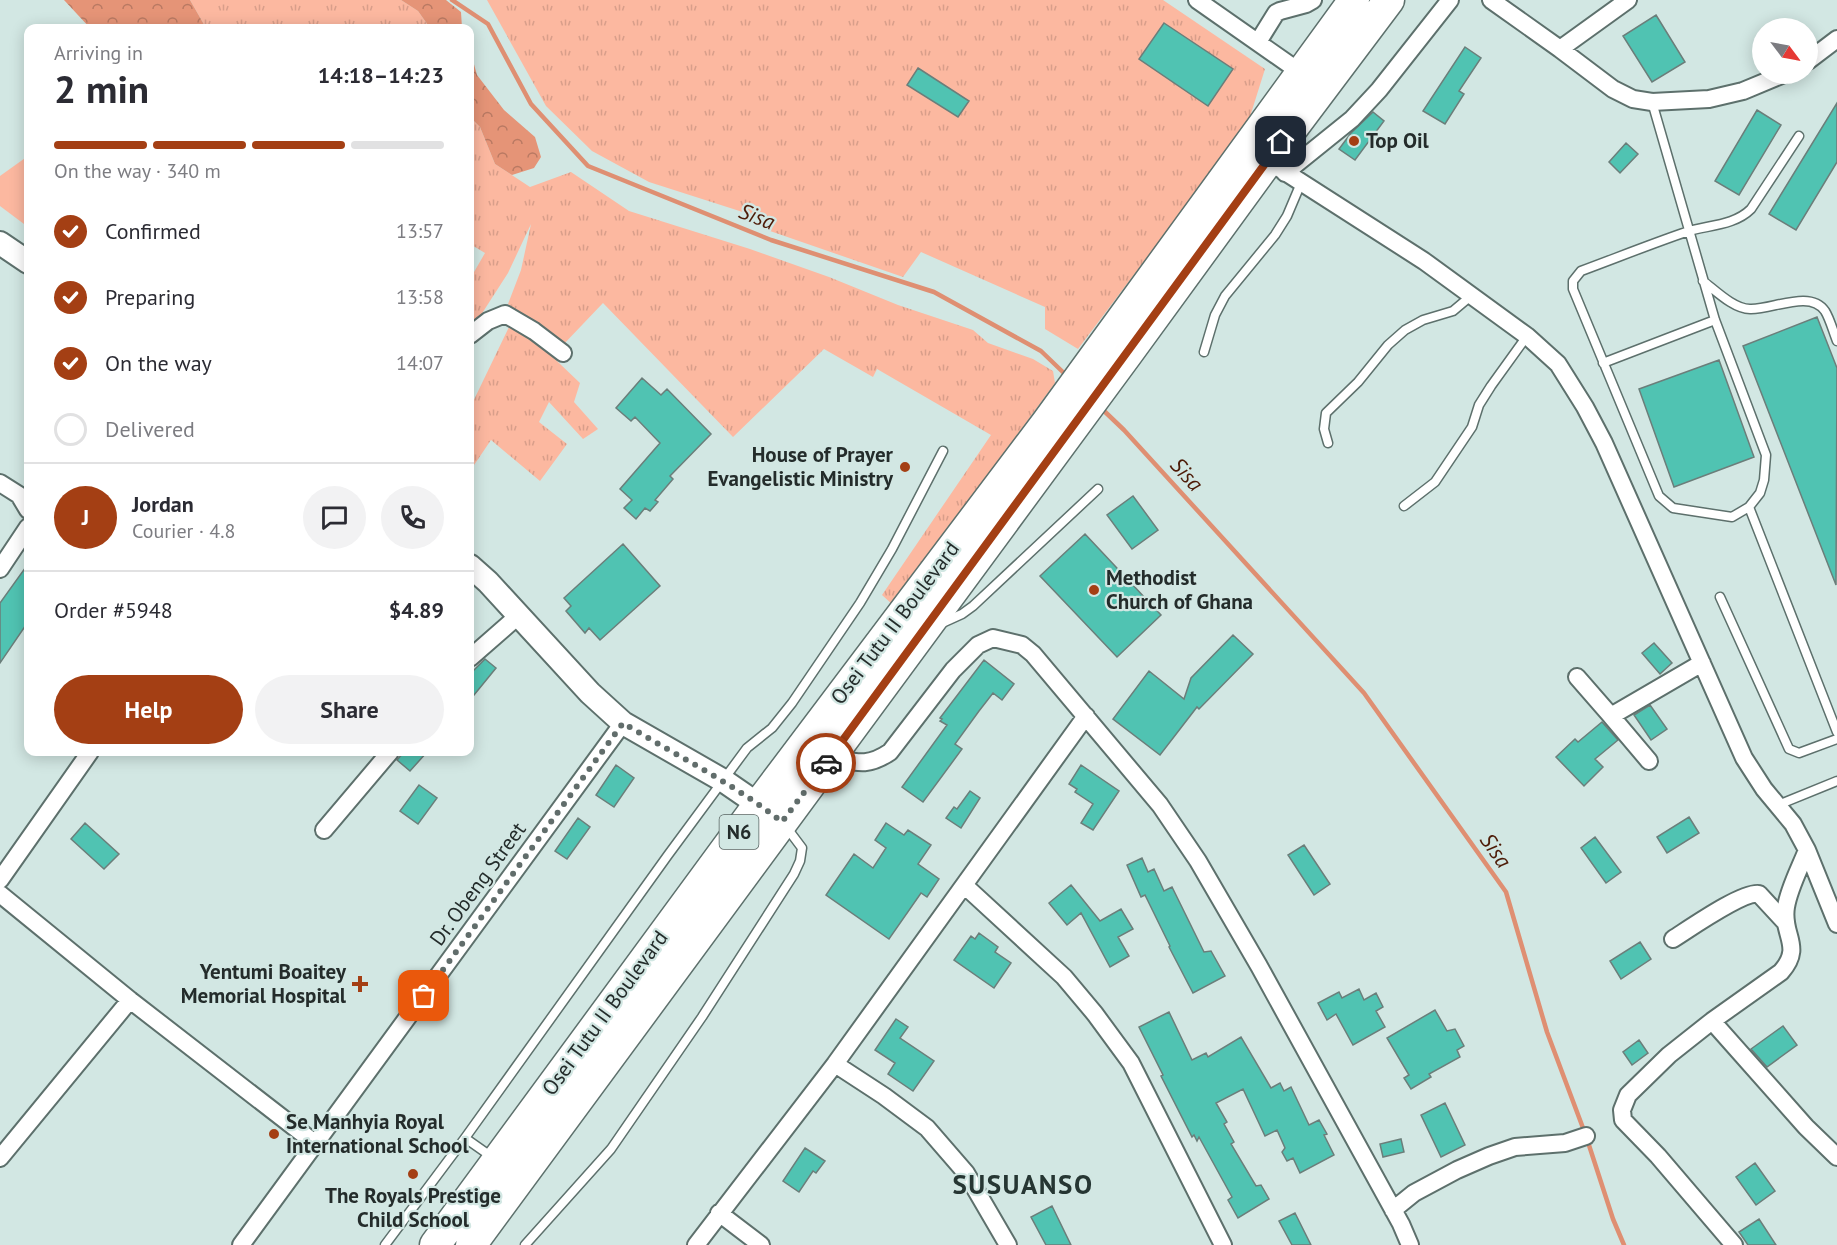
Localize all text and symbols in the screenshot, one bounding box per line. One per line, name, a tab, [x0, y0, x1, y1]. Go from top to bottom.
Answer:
north arrow	[1752, 18, 1818, 84]
map controls	[1752, 18, 1818, 84]
text: Arriving in	[54, 40, 143, 66]
text: 14:18–14:23	[318, 61, 444, 89]
text: 2 min	[54, 63, 149, 114]
pin	[1255, 116, 1306, 167]
icon: home	[1264, 125, 1297, 158]
place label: Top Oil	[1366, 127, 1430, 154]
marker: Top Oil	[1347, 134, 1361, 148]
text: On the way · 340 m	[54, 158, 221, 184]
water label: Sisa	[735, 196, 779, 236]
icon: check	[54, 215, 87, 248]
text: Confirmed	[105, 217, 201, 245]
text: 13:57	[396, 218, 444, 244]
icon: check	[54, 281, 87, 314]
text: Preparing	[105, 283, 195, 311]
text: 13:58	[396, 284, 444, 310]
icon: check	[54, 347, 87, 380]
text: On the way	[105, 349, 212, 377]
text: 14:07	[396, 350, 444, 376]
text: Delivered	[105, 415, 195, 443]
place label: House of Prayer Evangelistic Ministry	[708, 441, 894, 492]
water label: Sisa	[1164, 451, 1210, 497]
marker: House of Prayer Evangelistic Ministry	[898, 460, 912, 474]
button: chat	[303, 486, 366, 549]
button: phone	[381, 486, 444, 549]
text: Jordan	[132, 490, 194, 518]
text: J	[82, 503, 89, 531]
text: Courier · 4.8	[132, 518, 235, 544]
street label: Osei Tutu II Boulevard	[824, 536, 965, 710]
place label: Methodist Church of Ghana	[1106, 564, 1253, 615]
marker: Methodist Church of Ghana	[1087, 583, 1101, 597]
text: Order #5948	[54, 596, 173, 624]
text: $4.89	[389, 596, 444, 624]
button: Help	[54, 675, 243, 744]
button: Share	[255, 675, 444, 744]
courier	[796, 733, 856, 793]
icon: car	[810, 747, 843, 780]
road number: N6	[720, 815, 758, 849]
street label: Dr. Obeng Street	[424, 817, 532, 951]
water label: Sisa	[1474, 827, 1518, 873]
street label: Osei Tutu II Boulevard	[536, 925, 673, 1100]
place label: Yentumi Boaitey Memorial Hospital	[181, 958, 347, 1009]
pin	[398, 970, 449, 1021]
marker: Yentumi Boaitey Memorial Hospital	[351, 975, 369, 993]
icon: bag	[407, 979, 440, 1012]
place label: Se Manhyia Royal International School	[286, 1108, 469, 1159]
marker: Se Manhyia Royal International School	[267, 1127, 281, 1141]
marker: The Royals Prestige Child School	[406, 1167, 420, 1181]
district label: SUSUANSO	[953, 1167, 1093, 1201]
place label: The Royals Prestige Child School	[325, 1182, 501, 1233]

